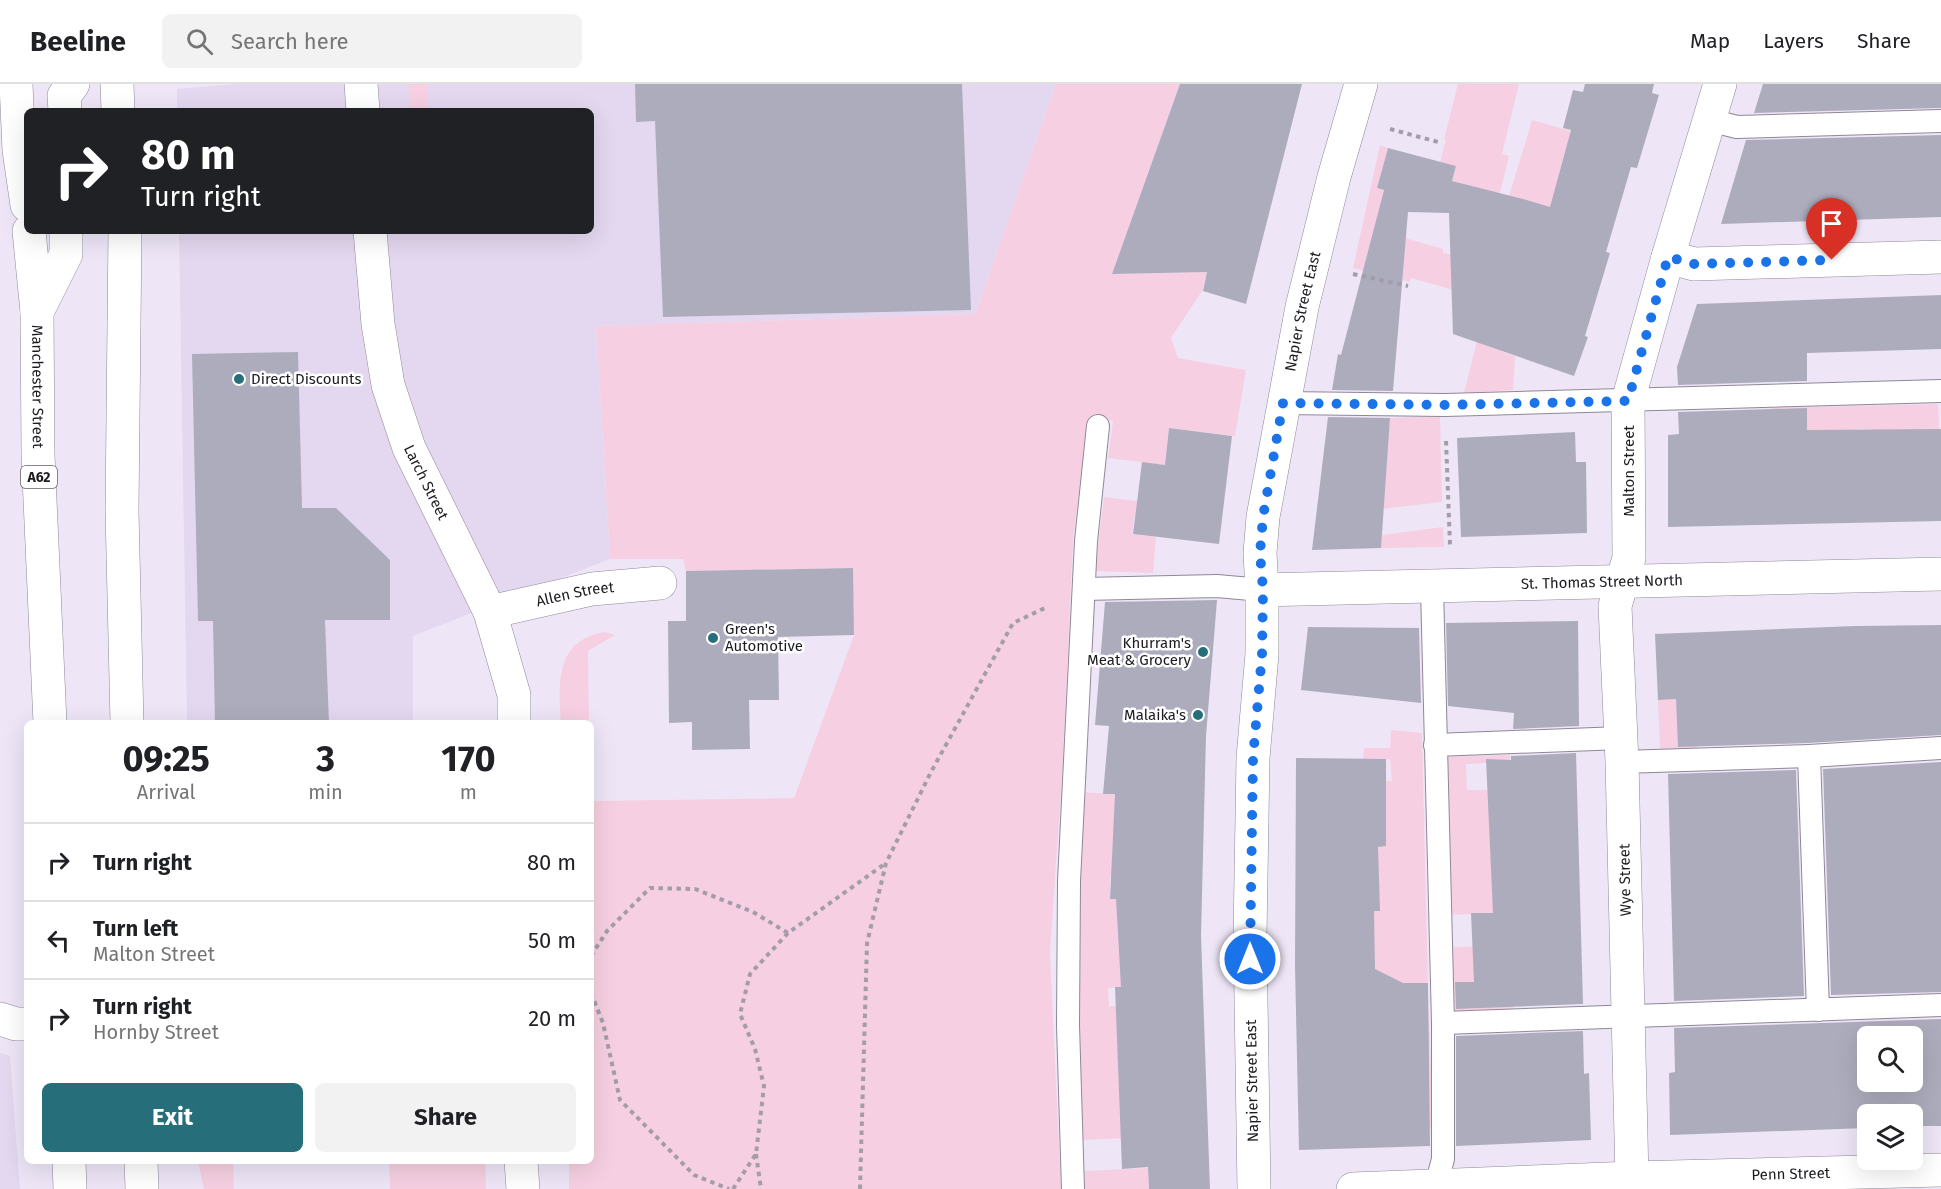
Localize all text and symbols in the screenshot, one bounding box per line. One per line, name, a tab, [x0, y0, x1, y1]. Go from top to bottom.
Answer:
search box	[162, 14, 582, 68]
text: Beeline	[30, 25, 126, 58]
icon: search	[183, 25, 216, 58]
text: Search here	[231, 28, 349, 55]
text: Map	[1690, 28, 1730, 54]
text: Layers	[1763, 28, 1824, 54]
text: Share	[1857, 28, 1911, 54]
text: 80 m	[141, 130, 235, 180]
icon: right	[42, 132, 120, 210]
text: Turn right	[141, 181, 261, 213]
pin	[1806, 198, 1857, 260]
icon: arrive	[1815, 207, 1848, 240]
street label: Napier Street East	[1281, 249, 1325, 373]
street label: Manchester Street	[28, 325, 47, 449]
place label: Direct Discounts	[251, 370, 361, 388]
marker: Direct Discounts	[232, 372, 246, 386]
street label: Malton Street	[1620, 425, 1638, 517]
street label: Larch Street	[400, 442, 452, 524]
road number: A62	[21, 466, 57, 488]
street label: St. Thomas Street North	[1521, 571, 1683, 593]
street label: Allen Street	[534, 578, 615, 610]
place label: Green's Automotive	[725, 620, 803, 655]
marker: Green's Automotive	[706, 631, 720, 645]
place label: Khurram's Meat & Grocery	[1087, 634, 1192, 669]
marker: Khurram's Meat & Grocery	[1196, 645, 1210, 659]
place label: Malaika's	[1124, 706, 1186, 724]
marker: Malaika's	[1191, 708, 1205, 722]
text: 09:25	[122, 737, 210, 781]
text: 3	[316, 737, 335, 781]
text: 170	[441, 737, 496, 781]
text: Arrival	[137, 780, 195, 804]
text: min	[308, 780, 343, 804]
text: m	[460, 780, 477, 804]
street label: Wye Street	[1615, 843, 1635, 916]
icon: right	[42, 846, 75, 879]
text: Turn right	[93, 849, 192, 876]
text: 80 m	[527, 849, 576, 876]
text: Turn left	[93, 915, 178, 942]
icon: left	[42, 924, 75, 957]
text: 50 m	[528, 927, 576, 954]
position arrow	[1218, 927, 1282, 991]
text: Malton Street	[93, 942, 215, 966]
text: Turn right	[93, 993, 192, 1020]
icon: right	[42, 1002, 75, 1035]
text: 20 m	[528, 1005, 576, 1032]
street label: Napier Street East	[1242, 1019, 1262, 1142]
text: Hornby Street	[93, 1020, 219, 1044]
map controls	[1857, 1026, 1923, 1170]
button: search	[1857, 1026, 1923, 1092]
button: Exit	[42, 1083, 303, 1152]
button: Share	[315, 1083, 576, 1152]
button: layers	[1857, 1104, 1923, 1170]
street label: Penn Street	[1751, 1164, 1831, 1184]

